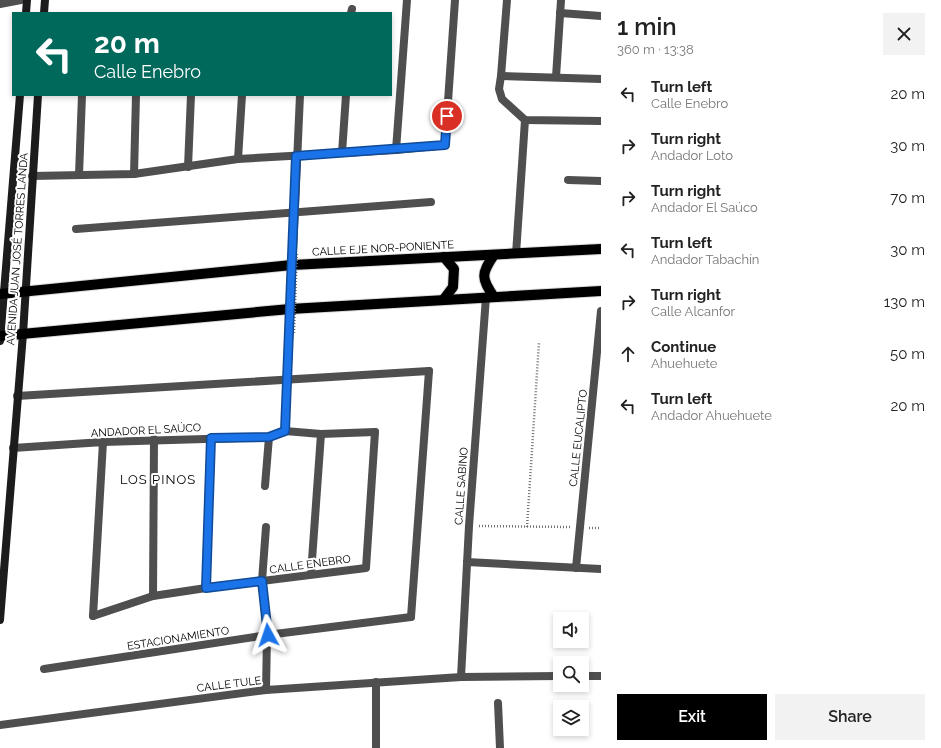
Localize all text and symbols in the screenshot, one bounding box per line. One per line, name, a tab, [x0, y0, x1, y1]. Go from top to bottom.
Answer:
text: 1 min	[617, 12, 677, 41]
button: close	[883, 13, 925, 55]
text: 20 m	[94, 27, 160, 60]
icon: left	[28, 28, 80, 80]
text: 360 m · 13:38	[617, 42, 694, 57]
text: Calle Enebro	[94, 61, 201, 82]
text: Turn left	[651, 78, 712, 96]
icon: left	[617, 83, 639, 105]
text: 20 m	[890, 85, 925, 103]
text: Calle Enebro	[651, 96, 728, 111]
pin	[430, 99, 464, 133]
icon: arrive	[436, 105, 458, 127]
text: Turn right	[651, 130, 721, 148]
icon: right	[617, 135, 639, 157]
text: 30 m	[890, 137, 925, 155]
text: Andador Loto	[651, 148, 733, 163]
street label: AVENIDA JUAN JOSÉ TORRES LANDA	[3, 152, 31, 346]
text: Turn right	[651, 182, 721, 200]
icon: right	[617, 187, 639, 209]
text: 70 m	[890, 189, 925, 207]
text: Andador El Saúco	[651, 200, 758, 215]
text: Turn left	[651, 234, 712, 252]
street label: CALLE EJE NOR-PONIENTE	[312, 238, 455, 259]
icon: left	[617, 239, 639, 261]
text: 30 m	[890, 241, 925, 259]
text: Andador Tabachín	[651, 252, 759, 267]
text: Turn right	[651, 286, 721, 304]
icon: right	[617, 291, 639, 313]
text: 130 m	[884, 293, 925, 311]
text: Calle Alcanfor	[651, 304, 735, 319]
text: Continue	[651, 338, 716, 356]
icon: ahead	[617, 343, 639, 365]
text: 50 m	[890, 345, 925, 363]
text: Ahuehuete	[651, 356, 717, 371]
street label: CALLE EUCALIPTO	[567, 389, 590, 487]
text: Turn left	[651, 390, 712, 408]
icon: left	[617, 395, 639, 417]
text: 20 m	[890, 397, 925, 415]
text: Andador Ahuehuete	[651, 408, 772, 423]
street label: ANDADOR EL SAÚCO	[91, 420, 201, 440]
street label: CALLE SABINO	[452, 447, 471, 525]
district label: LOS PINOS	[120, 472, 196, 487]
street label: CALLE ENEBRO	[269, 552, 352, 577]
map controls	[553, 612, 589, 736]
button: sound	[553, 612, 589, 648]
position arrow	[247, 614, 289, 656]
street label: ESTACIONAMIENTO	[126, 624, 230, 653]
button: search	[553, 656, 589, 692]
street label: CALLE TULE	[196, 674, 262, 695]
button: Exit	[617, 694, 767, 740]
button: Share	[775, 694, 925, 740]
button: layers	[553, 700, 589, 736]

